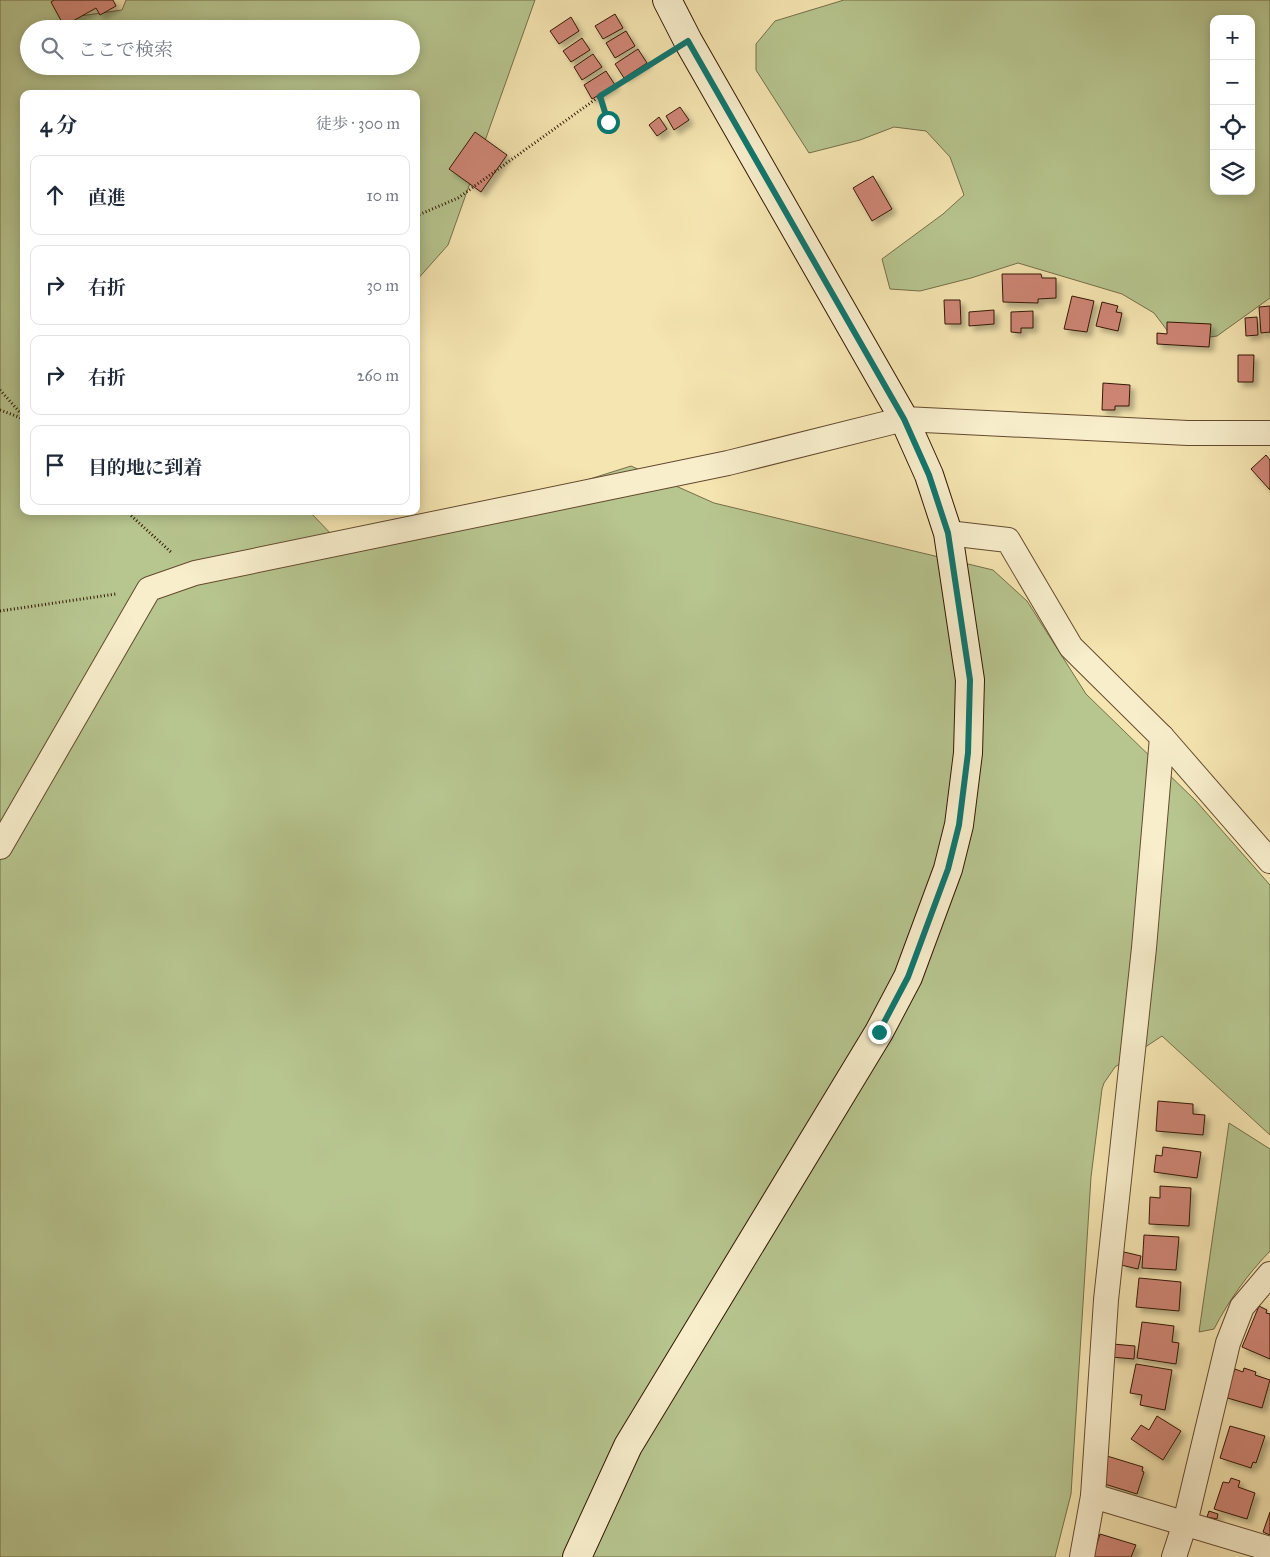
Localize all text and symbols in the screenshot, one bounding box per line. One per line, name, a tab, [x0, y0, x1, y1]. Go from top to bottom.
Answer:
map controls	[1210, 15, 1255, 195]
button: +	[1210, 15, 1255, 60]
search box	[20, 20, 420, 75]
icon: search	[38, 34, 66, 62]
text: ここで検索	[78, 38, 173, 61]
button: −	[1210, 60, 1255, 105]
button: locate	[1210, 105, 1255, 150]
route start	[597, 111, 620, 134]
text: 4 分	[40, 112, 77, 138]
text: 徒歩 · 300 m	[316, 114, 400, 133]
button: layers	[1210, 150, 1255, 195]
icon: ahead	[41, 181, 69, 209]
text: 直進	[88, 186, 126, 209]
text: 10 m	[367, 186, 399, 205]
icon: right	[41, 271, 69, 299]
text: 右折	[88, 276, 126, 299]
text: 30 m	[366, 276, 399, 295]
icon: right	[41, 361, 69, 389]
text: 右折	[88, 366, 126, 389]
text: 260 m	[357, 366, 399, 385]
icon: arrive	[41, 451, 69, 479]
text: 目的地に到着	[88, 456, 202, 479]
route end	[868, 1021, 891, 1044]

